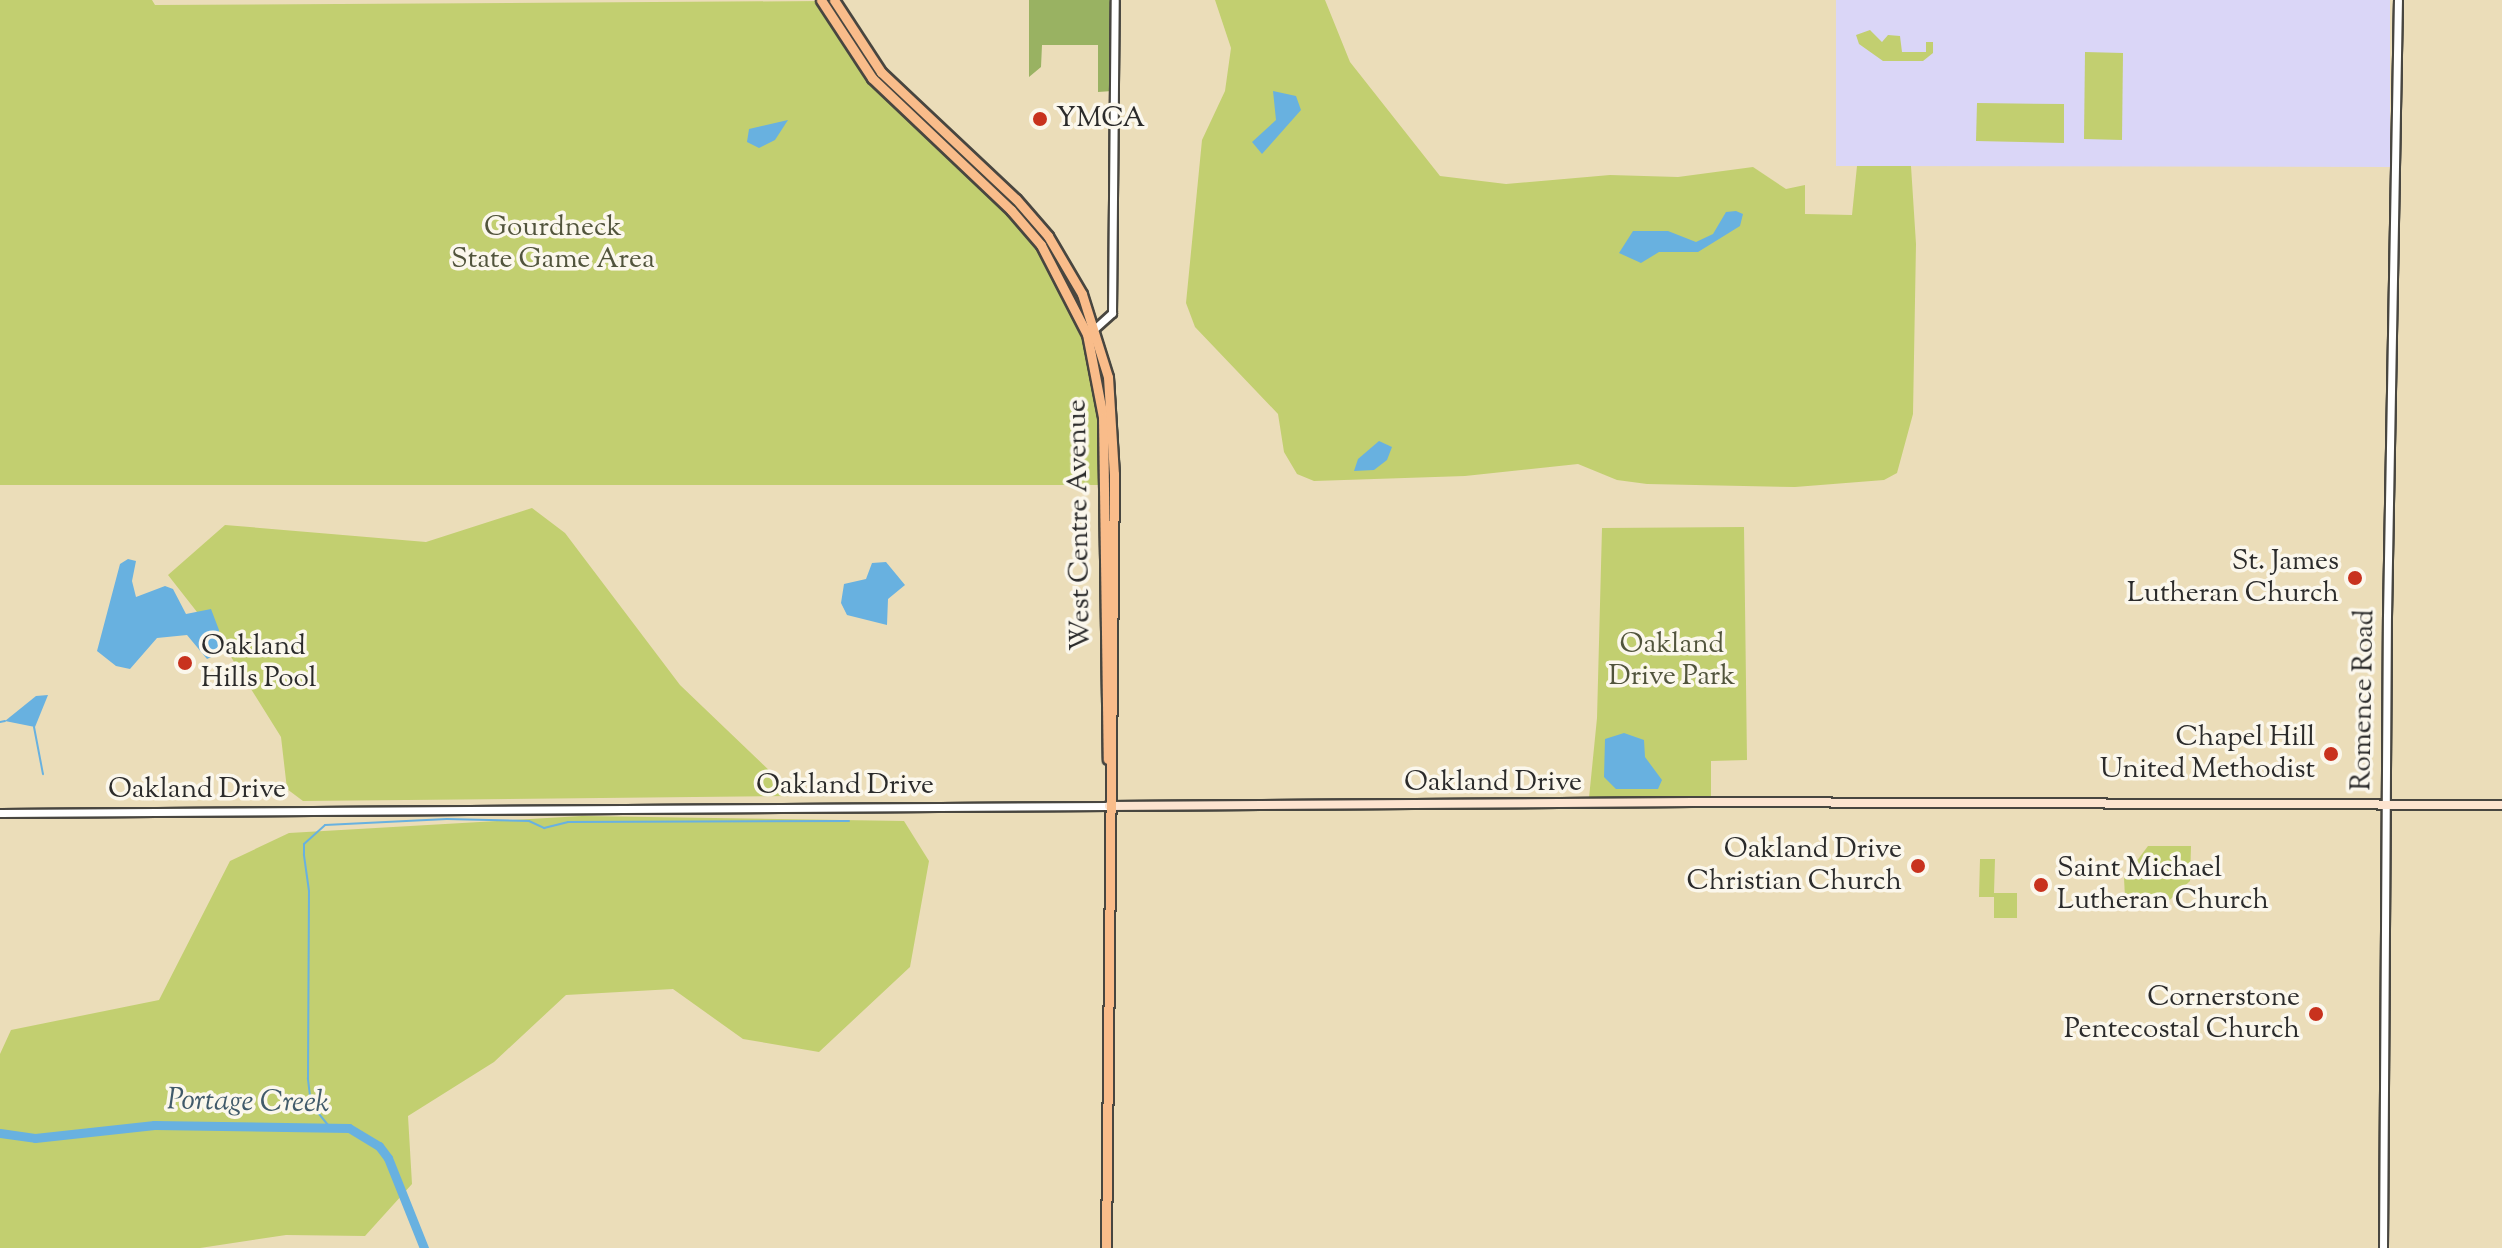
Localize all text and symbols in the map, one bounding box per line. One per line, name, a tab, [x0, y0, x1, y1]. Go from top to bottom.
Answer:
place label: YMCA	[1056, 102, 1145, 136]
marker: YMCA	[1031, 110, 1049, 128]
park label: Gourdneck State Game Area	[451, 211, 655, 277]
street label: West Centre Avenue	[1061, 399, 1099, 651]
place label: St. James Lutheran Church	[2127, 545, 2339, 611]
marker: St. James Lutheran Church	[2346, 569, 2364, 587]
street label: Romence Road	[2346, 609, 2382, 791]
park label: Oakland Drive Park	[1609, 628, 1735, 694]
place label: Oakland Hills Pool	[201, 630, 317, 696]
marker: Oakland Hills Pool	[176, 654, 194, 672]
place label: Chapel Hill United Methodist	[2100, 721, 2315, 787]
marker: Chapel Hill United Methodist	[2322, 745, 2340, 763]
street label: Oakland Drive	[1404, 766, 1582, 800]
street label: Oakland Drive	[756, 769, 934, 803]
street label: Oakland Drive	[108, 773, 286, 807]
place label: Oakland Drive Christian Church	[1687, 833, 1902, 899]
place label: Saint Michael Lutheran Church	[2057, 852, 2269, 918]
marker: Oakland Drive Christian Church	[1909, 857, 1927, 875]
marker: Saint Michael Lutheran Church	[2032, 876, 2050, 894]
place label: Cornerstone Pentecostal Church	[2064, 981, 2300, 1047]
marker: Cornerstone Pentecostal Church	[2307, 1005, 2325, 1023]
water label: Portage Creek	[167, 1084, 329, 1122]

